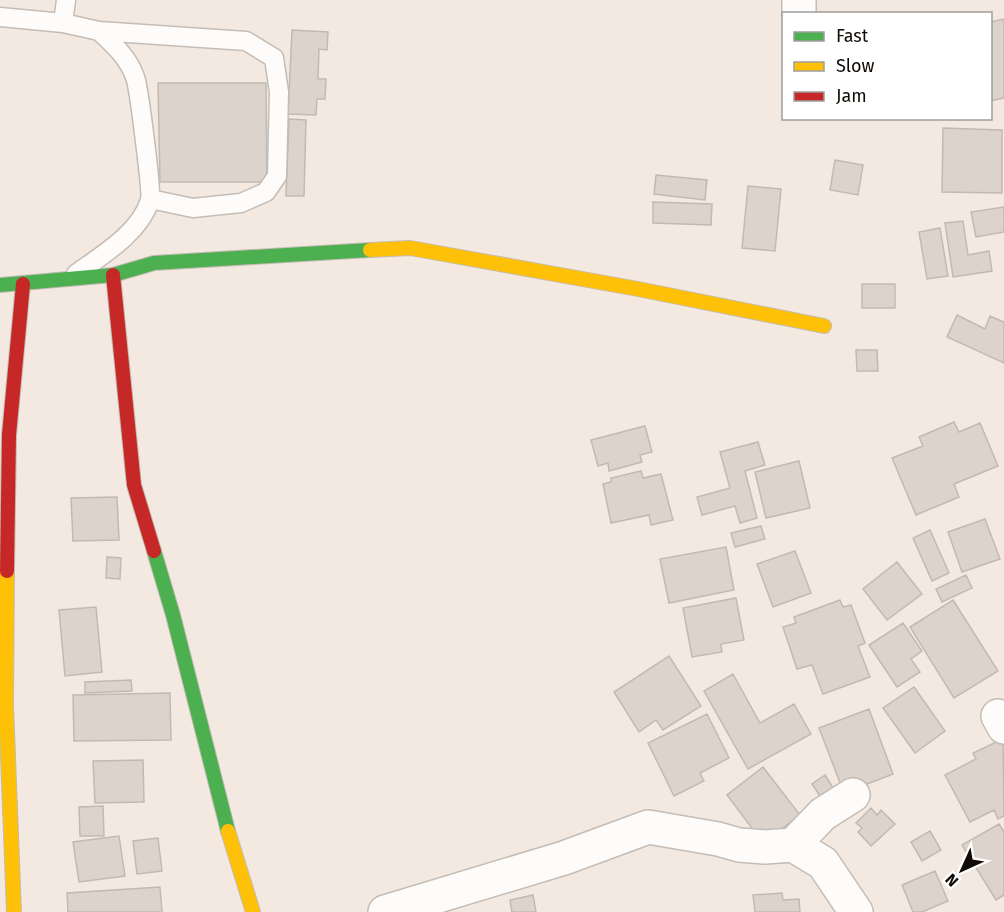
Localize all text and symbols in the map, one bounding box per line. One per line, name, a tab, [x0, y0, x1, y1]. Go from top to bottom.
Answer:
legend	[782, 12, 992, 120]
text: Fast	[836, 25, 869, 47]
text: Slow	[836, 55, 875, 77]
text: Jam	[836, 85, 867, 107]
north arrow	[932, 840, 992, 900]
text: N	[941, 870, 962, 891]

